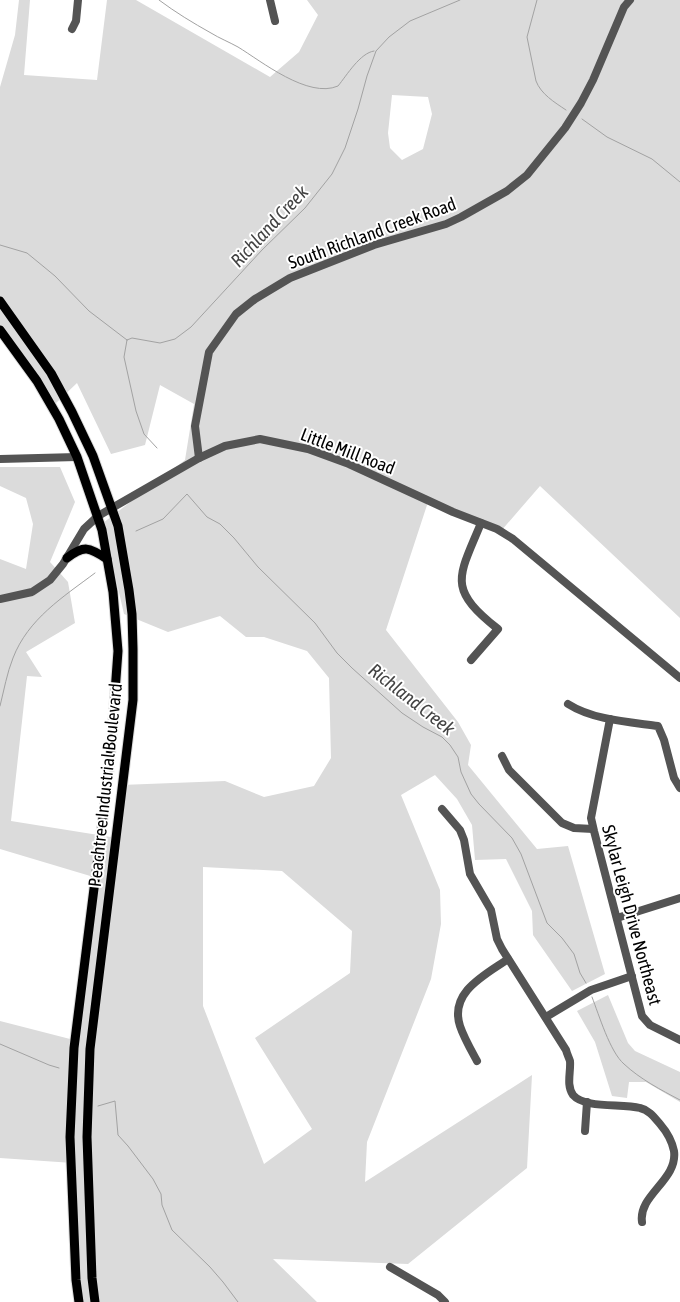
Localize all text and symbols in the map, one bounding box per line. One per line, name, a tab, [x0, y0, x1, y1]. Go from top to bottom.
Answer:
water label: Richland Creek	[226, 180, 313, 271]
street label: South Richland Creek Road	[285, 193, 459, 273]
street label: Little Mill Road	[298, 423, 398, 479]
water label: Richland Creek	[365, 659, 460, 740]
street label: Peachtree Industrial Boulevard	[84, 682, 126, 888]
street label: Skylar Leigh Drive Northeast	[598, 823, 666, 1007]

